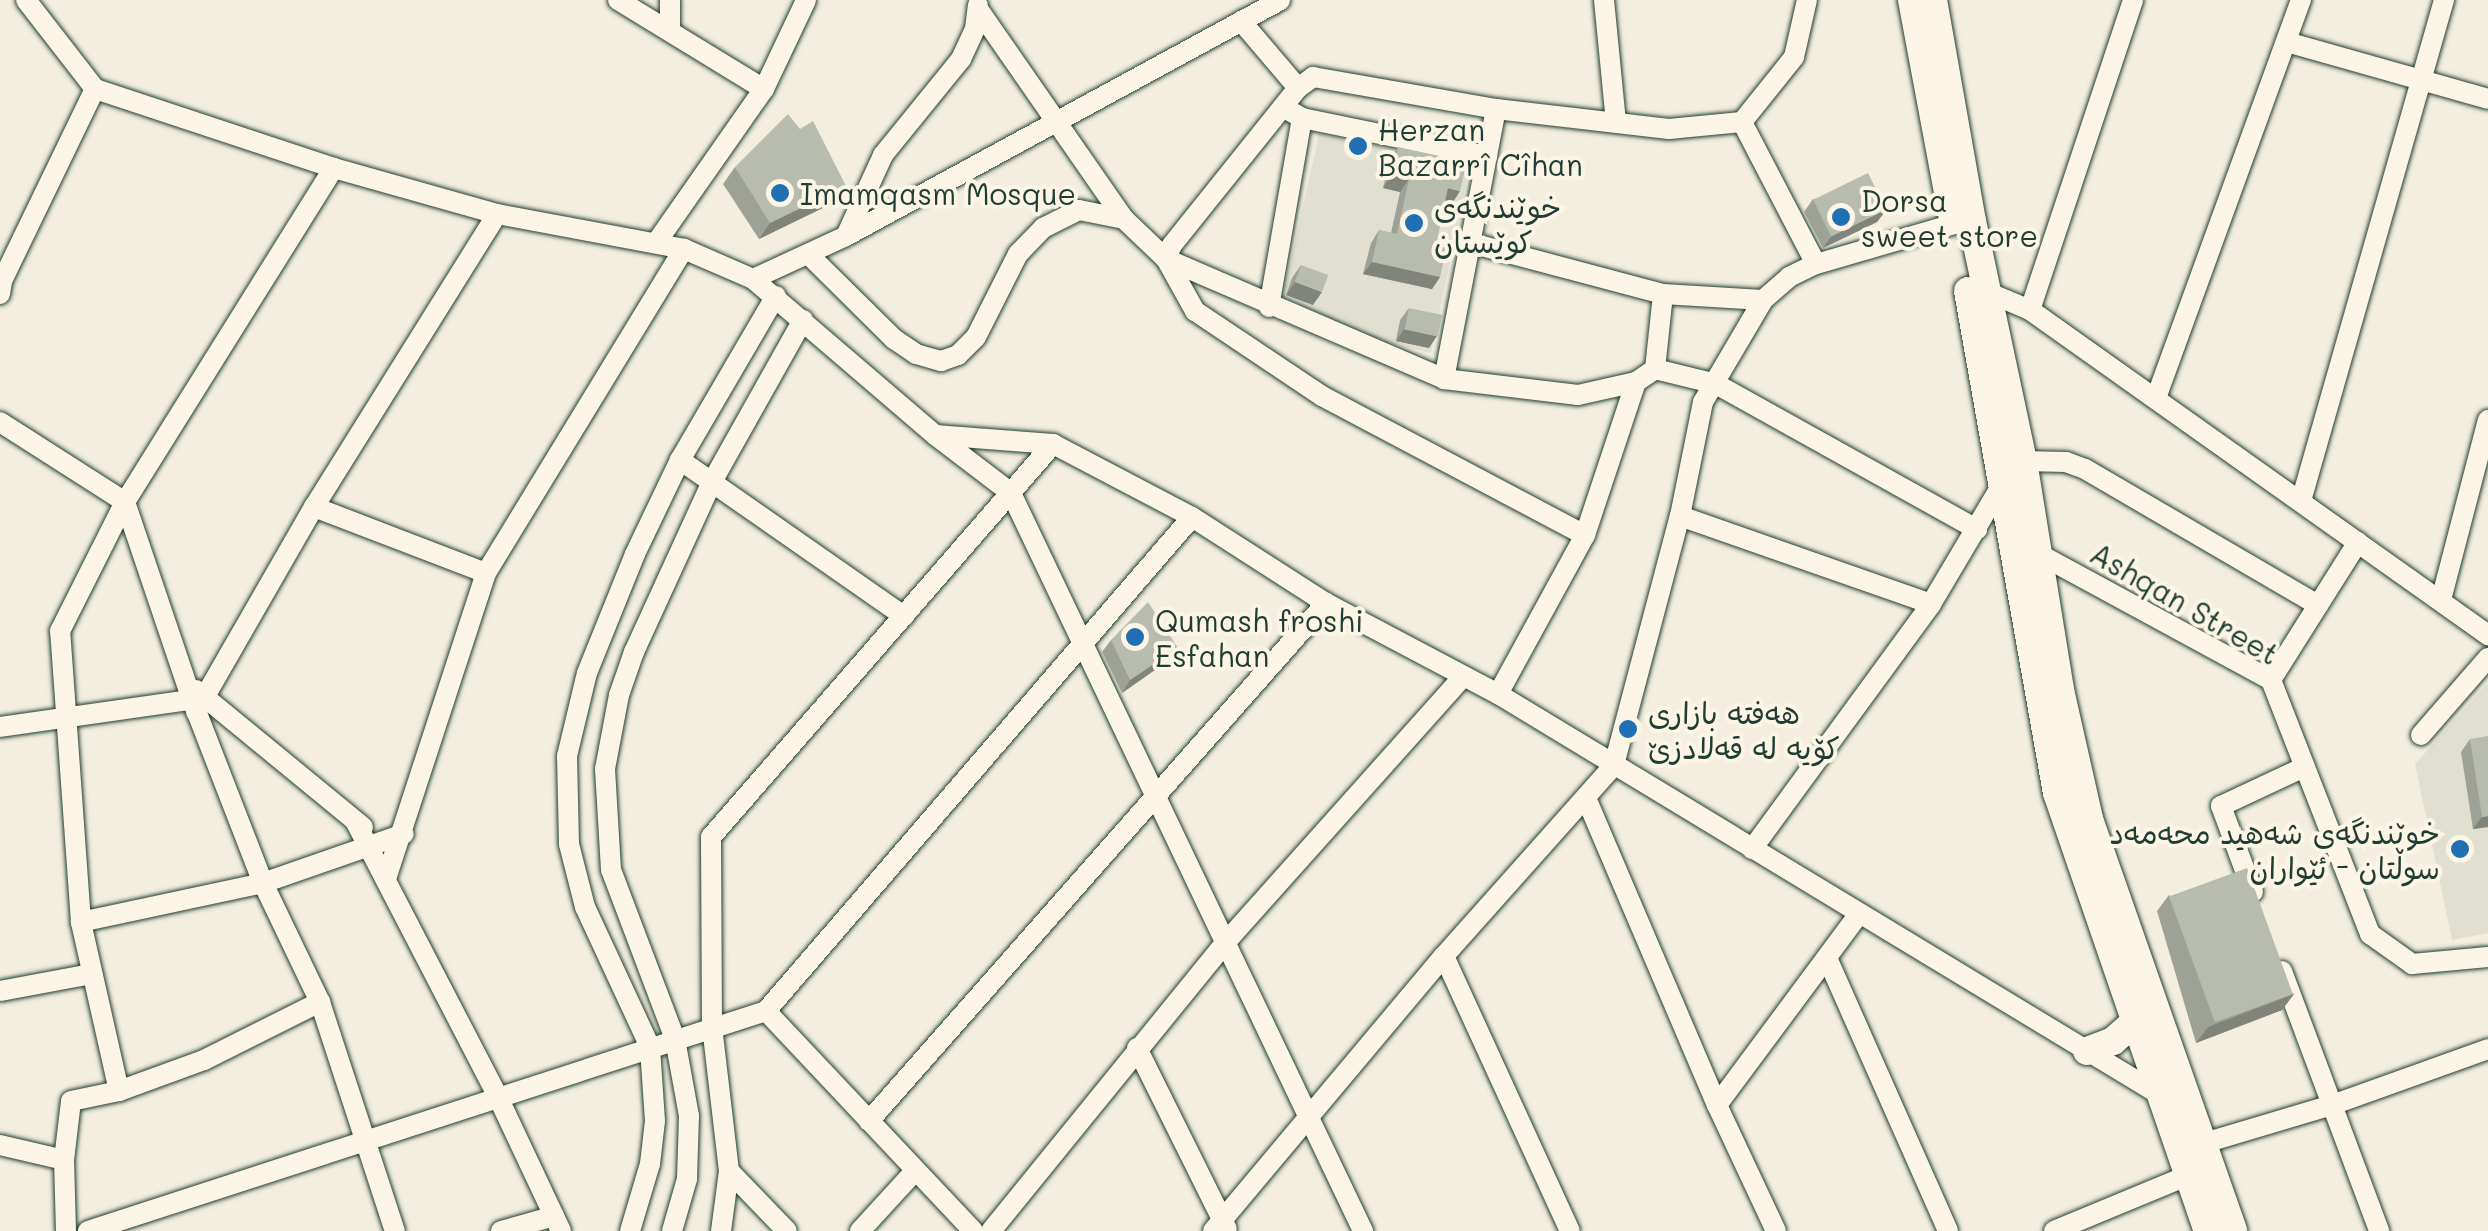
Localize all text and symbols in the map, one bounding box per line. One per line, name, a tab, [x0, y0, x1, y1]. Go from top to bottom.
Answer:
place label: Herzan Bazarrî Cîhan	[1378, 111, 1583, 182]
marker: Herzan Bazarrî Cîhan	[1347, 135, 1369, 157]
place label: Imamqasm Mosque	[800, 175, 1076, 211]
marker: Imamqasm Mosque	[769, 182, 791, 204]
place label: Dorsa sweet store	[1861, 182, 2038, 252]
place label: خوێندنگەی کوێستان	[1434, 188, 1561, 258]
marker: Dorsa sweet store	[1830, 206, 1852, 228]
marker: خوێندنگەی کوێستان	[1403, 212, 1425, 234]
street label: Ashqan Street	[2084, 534, 2286, 672]
place label: Qumash froshi Esfahan	[1155, 602, 1364, 672]
marker: Qumash froshi Esfahan	[1124, 626, 1146, 648]
place label: هەفتە بازاری کۆیە لە قەلادزێ	[1648, 694, 1840, 764]
marker: هەفتە بازاری کۆیە لە قەلادزێ	[1617, 718, 1639, 740]
place label: خوێندنگەی شەهید محەمەد سوڵتان - ئێواران	[2109, 814, 2440, 884]
marker: خوێندنگەی شەهید محەمەد سوڵتان - ئێواران	[2449, 838, 2471, 860]

